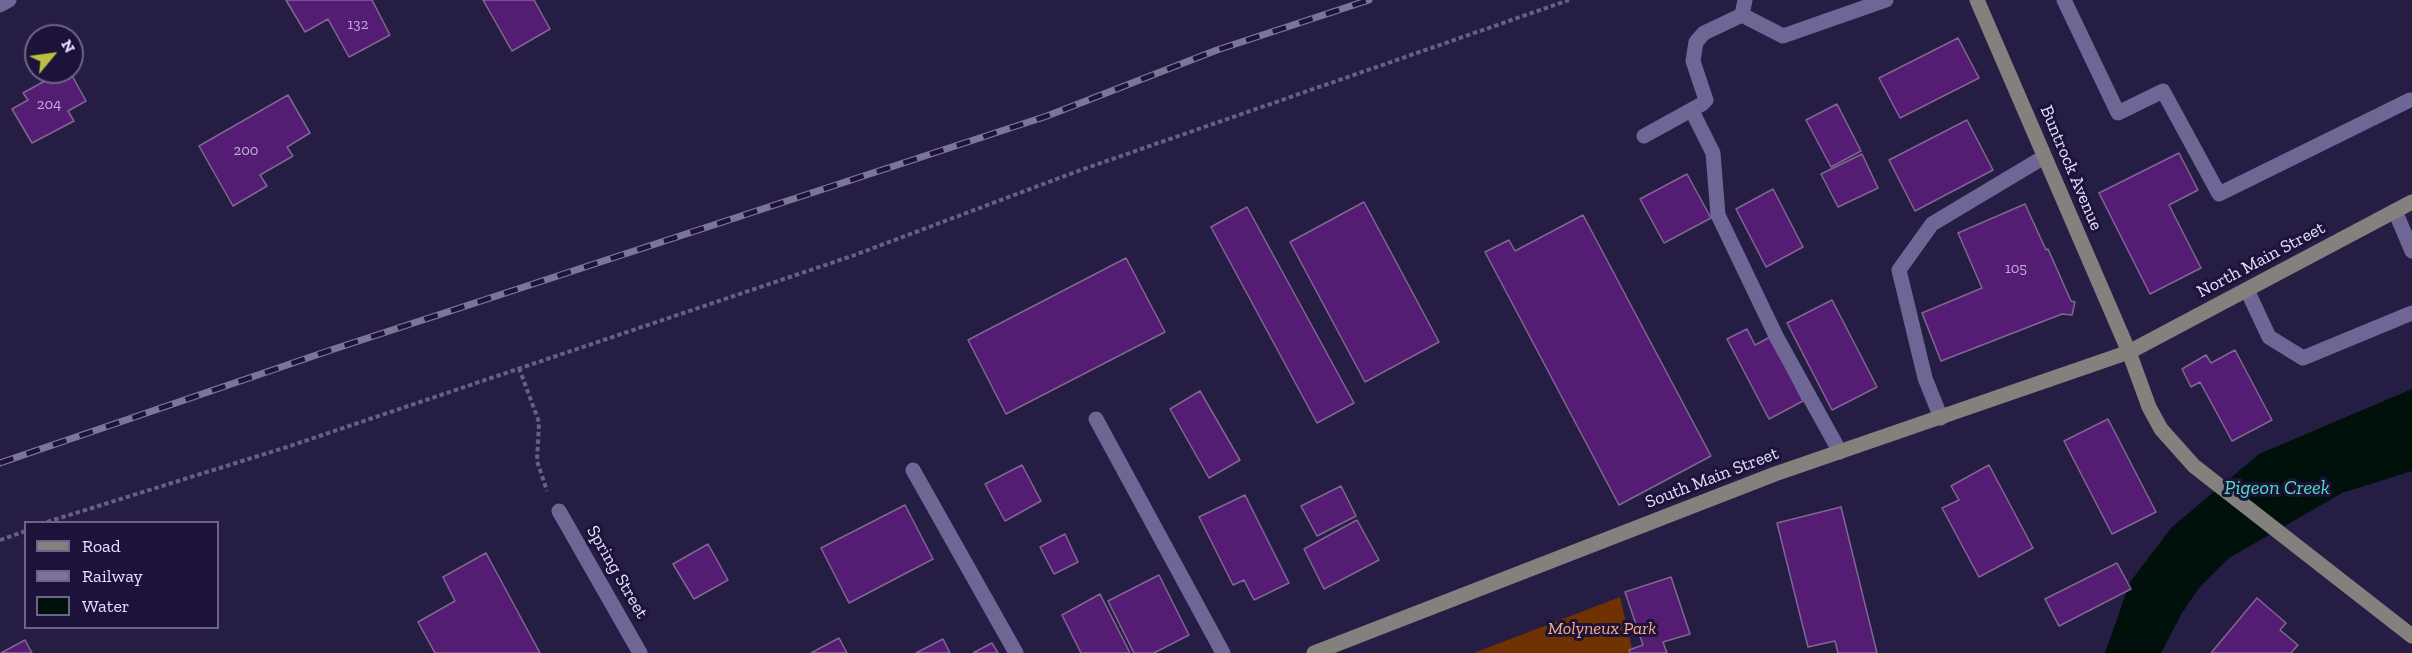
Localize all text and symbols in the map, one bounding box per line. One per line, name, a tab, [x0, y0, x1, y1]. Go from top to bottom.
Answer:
house number: 132	[348, 16, 368, 34]
north arrow	[24, 24, 84, 84]
text: N	[57, 36, 80, 56]
house number: 204	[37, 96, 61, 114]
street label: Buntrock Avenue	[2035, 102, 2107, 234]
house number: 200	[233, 142, 259, 160]
street label: North Main Street	[2193, 217, 2329, 303]
house number: 105	[2005, 260, 2027, 278]
street label: South Main Street	[1642, 443, 1782, 513]
water label: Pigeon Creek	[2224, 476, 2330, 500]
legend	[24, 521, 219, 629]
street label: Spring Street	[582, 522, 652, 622]
text: Road	[82, 535, 121, 557]
text: Railway	[82, 565, 143, 587]
text: Water	[82, 595, 129, 617]
park label: Molyneux Park	[1548, 618, 1656, 640]

